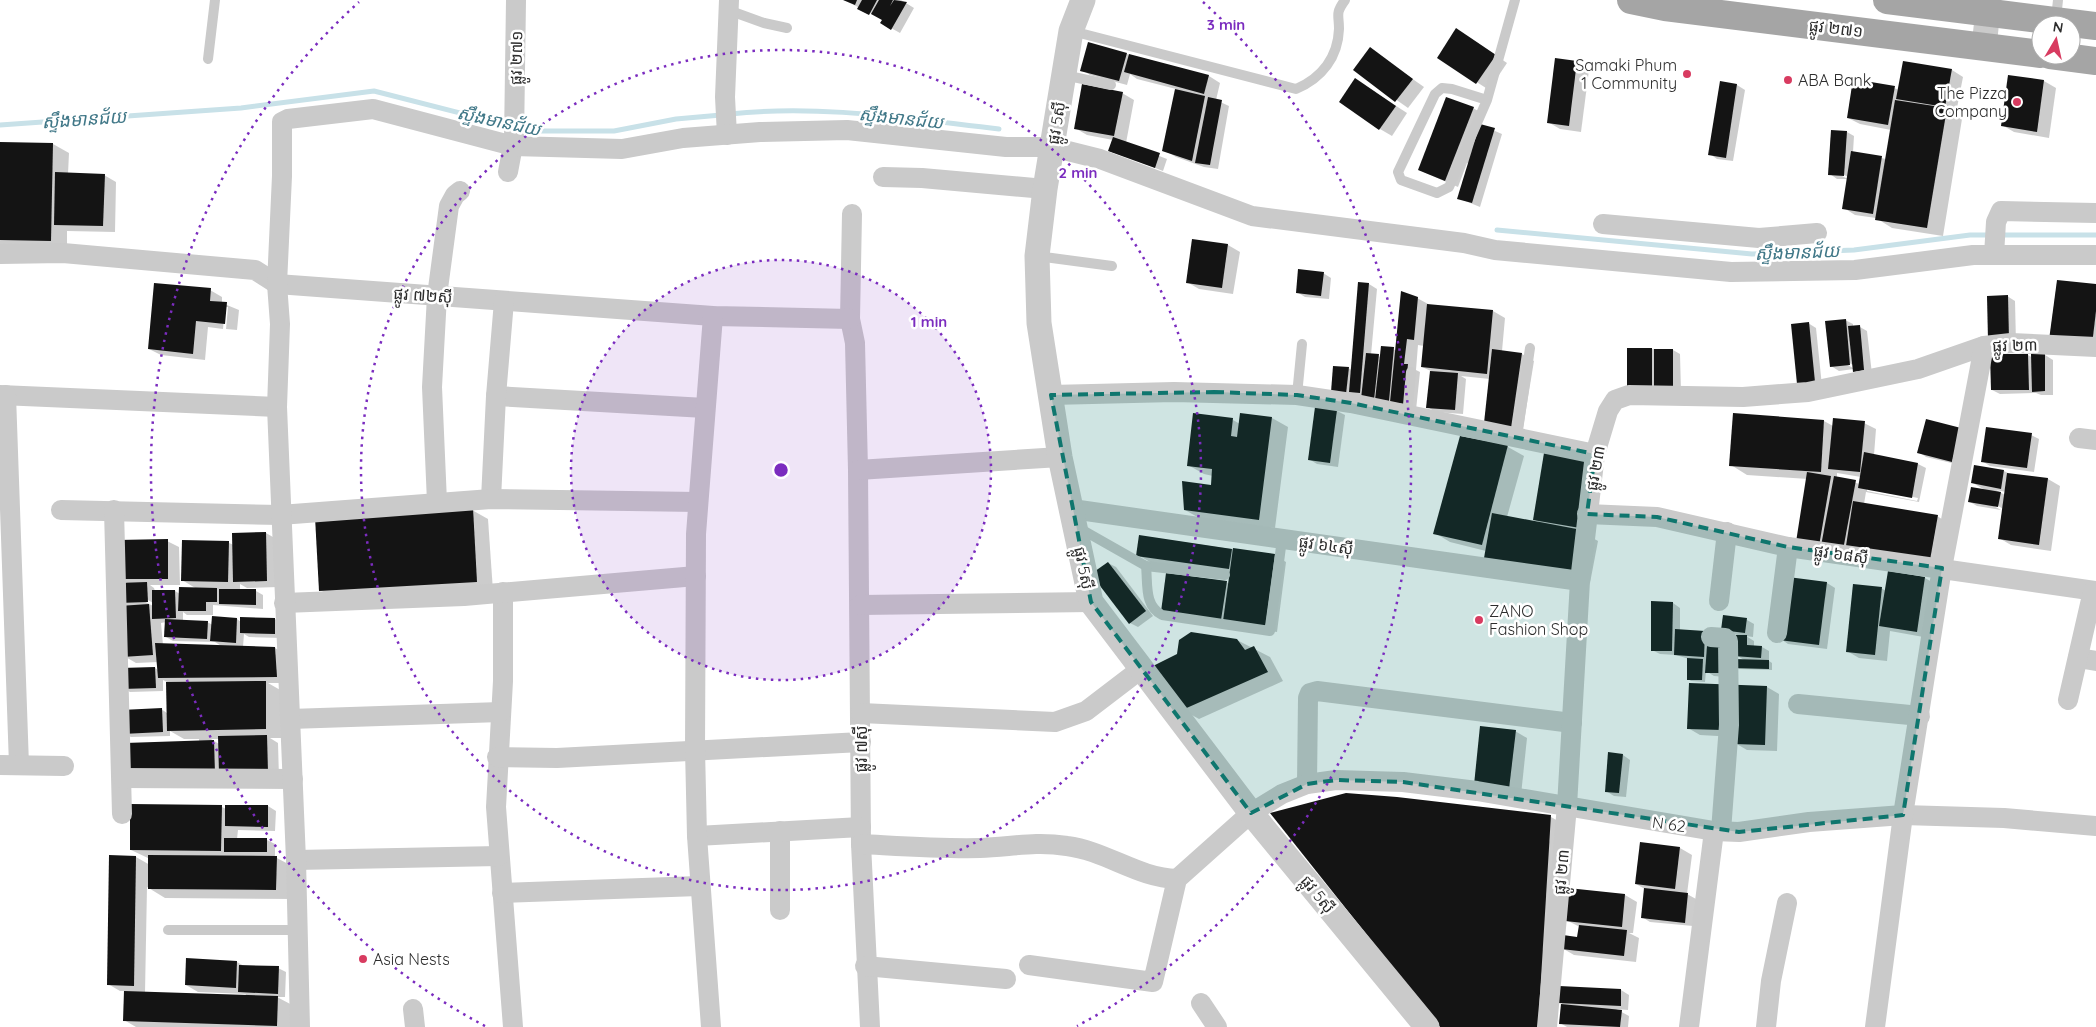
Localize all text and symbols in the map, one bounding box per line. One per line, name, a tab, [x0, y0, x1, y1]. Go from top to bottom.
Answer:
text: 3 min	[1207, 15, 1245, 34]
street label: ផ្លូវ ២៧១	[1807, 15, 1864, 46]
north arrow	[2031, 15, 2081, 65]
text: N	[2052, 17, 2065, 37]
street label: ផ្លូវ ២៧១	[506, 31, 531, 85]
place label: Samaki Phum 1 Community	[1575, 55, 1677, 93]
marker: Samaki Phum 1 Community	[1681, 68, 1693, 80]
place label: ABA Bank	[1798, 70, 1871, 90]
marker: ABA Bank	[1782, 74, 1794, 86]
place label: The Pizza Company	[1935, 83, 2007, 121]
marker: The Pizza Company	[2011, 96, 2023, 108]
street label: ផ្លូវ 5ស៊ី	[1043, 100, 1074, 147]
water label: ស្ទឹងមានជ័យ	[455, 101, 545, 142]
water label: ស្ទឹងមានជ័យ	[858, 102, 946, 135]
water label: ស្ទឹងមានជ័យ	[41, 104, 129, 134]
text: 2 min	[1058, 163, 1098, 182]
water label: ស្ទឹងមានជ័យ	[1754, 239, 1842, 265]
street label: ផ្លូវ ៧២ស៊ី	[392, 283, 453, 312]
text: 1 min	[911, 312, 947, 331]
street label: ផ្លូវ ២៣	[1992, 335, 2038, 360]
street label: ផ្លូវ ២៣	[1581, 444, 1613, 493]
centre of rings	[772, 461, 790, 479]
street label: ផ្លូវ ៦៤ស៊ី	[1297, 531, 1355, 563]
street label: ផ្លូវ ៦៨ស៊ី	[1812, 540, 1870, 572]
street label: ផ្លូវ 5ស៊ី	[1065, 545, 1098, 592]
place label: ZANO Fashion Shop	[1489, 601, 1588, 639]
marker: ZANO Fashion Shop	[1473, 614, 1485, 626]
street label: ផ្លូវ ៧ស៊ី	[851, 725, 876, 773]
street label: N 62	[1651, 812, 1687, 836]
street label: ផ្លូវ ២៣	[1549, 848, 1578, 896]
street label: ផ្លូវ 5ស៊ី	[1293, 871, 1339, 920]
place label: Asia Nests	[373, 949, 450, 969]
marker: Asia Nests	[357, 953, 369, 965]

